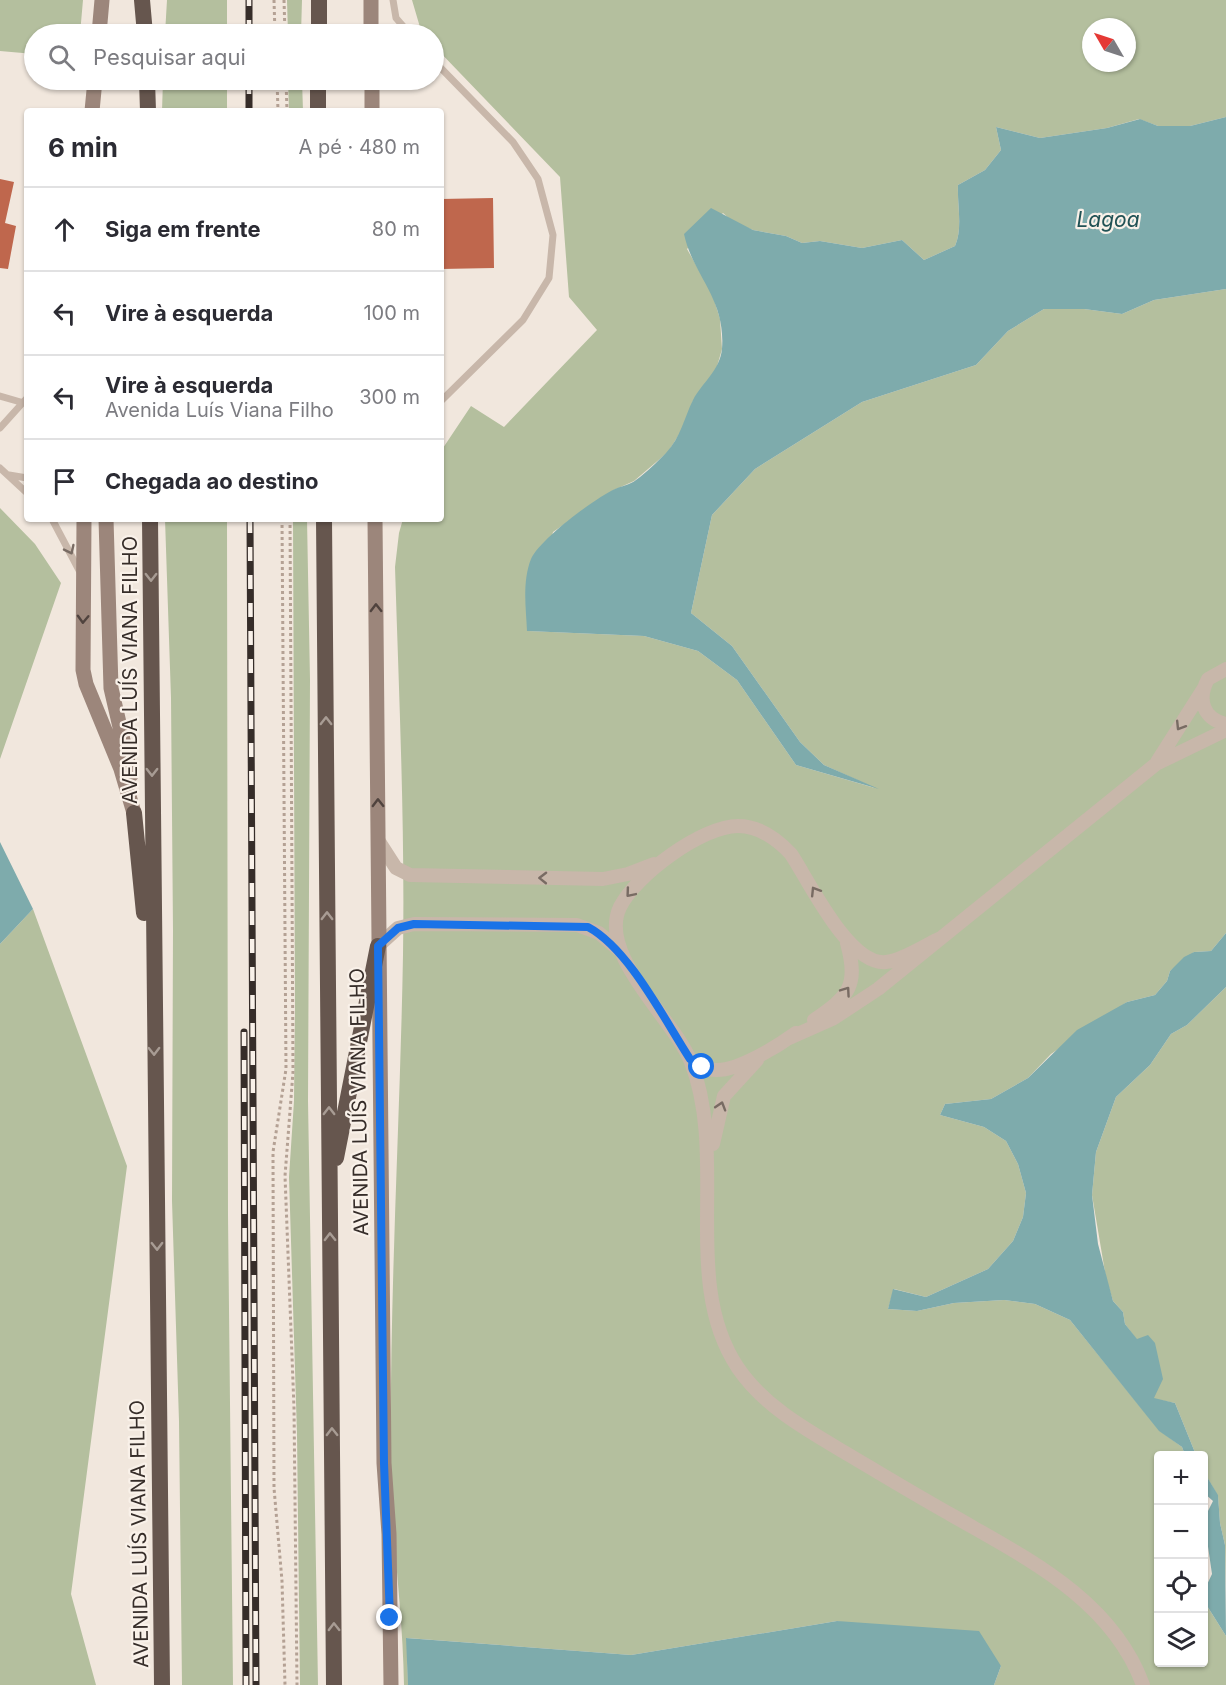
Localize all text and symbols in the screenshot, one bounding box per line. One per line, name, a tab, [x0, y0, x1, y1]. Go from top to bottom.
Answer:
north arrow	[1082, 18, 1136, 72]
search box	[24, 24, 444, 90]
icon: search	[45, 41, 78, 74]
text: Pesquisar aqui	[93, 44, 246, 70]
text: 6 min	[48, 132, 118, 163]
text: A pé · 480 m	[299, 135, 420, 159]
water label: Lagoa	[1076, 207, 1140, 232]
icon: ahead	[48, 213, 81, 246]
text: Siga em frente	[105, 216, 261, 242]
text: 80 m	[372, 217, 420, 241]
icon: left	[48, 297, 81, 330]
text: Vire à esquerda	[105, 300, 273, 326]
text: 100 m	[363, 301, 420, 325]
text: Vire à esquerda	[105, 372, 273, 398]
icon: left	[48, 381, 81, 414]
text: 300 m	[359, 385, 420, 409]
text: Avenida Luís Viana Filho	[105, 398, 334, 422]
icon: arrive	[48, 465, 81, 498]
text: Chegada ao destino	[105, 468, 319, 494]
street label: AVENIDA LUÍS VIANA FILHO	[117, 536, 142, 804]
one-way arrow	[62, 544, 74, 555]
one-way arrow	[145, 573, 157, 582]
one-way arrow	[370, 604, 382, 613]
one-way arrow	[77, 615, 89, 624]
one-way arrow	[320, 717, 332, 726]
one-way arrow	[1175, 720, 1187, 730]
one-way arrow	[146, 768, 158, 777]
one-way arrow	[372, 799, 384, 808]
one-way arrow	[539, 872, 548, 884]
one-way arrow	[626, 886, 637, 897]
one-way arrow	[811, 887, 823, 897]
one-way arrow	[321, 912, 333, 921]
street label: AVENIDA LUÍS VIANA FILHO	[344, 968, 373, 1236]
one-way arrow	[839, 986, 850, 997]
one-way arrow	[148, 1047, 160, 1056]
route start	[688, 1053, 714, 1079]
one-way arrow	[714, 1101, 726, 1112]
one-way arrow	[323, 1107, 335, 1116]
one-way arrow	[324, 1232, 336, 1241]
one-way arrow	[150, 1242, 163, 1251]
street label: AVENIDA LUÍS VIANA FILHO	[124, 1400, 153, 1668]
one-way arrow	[325, 1427, 338, 1436]
map controls	[1154, 1451, 1208, 1667]
button: +	[1154, 1451, 1208, 1505]
button: −	[1154, 1505, 1208, 1559]
button: locate	[1154, 1559, 1208, 1613]
route end	[376, 1604, 402, 1630]
button: layers	[1154, 1613, 1208, 1667]
one-way arrow	[328, 1622, 340, 1631]

